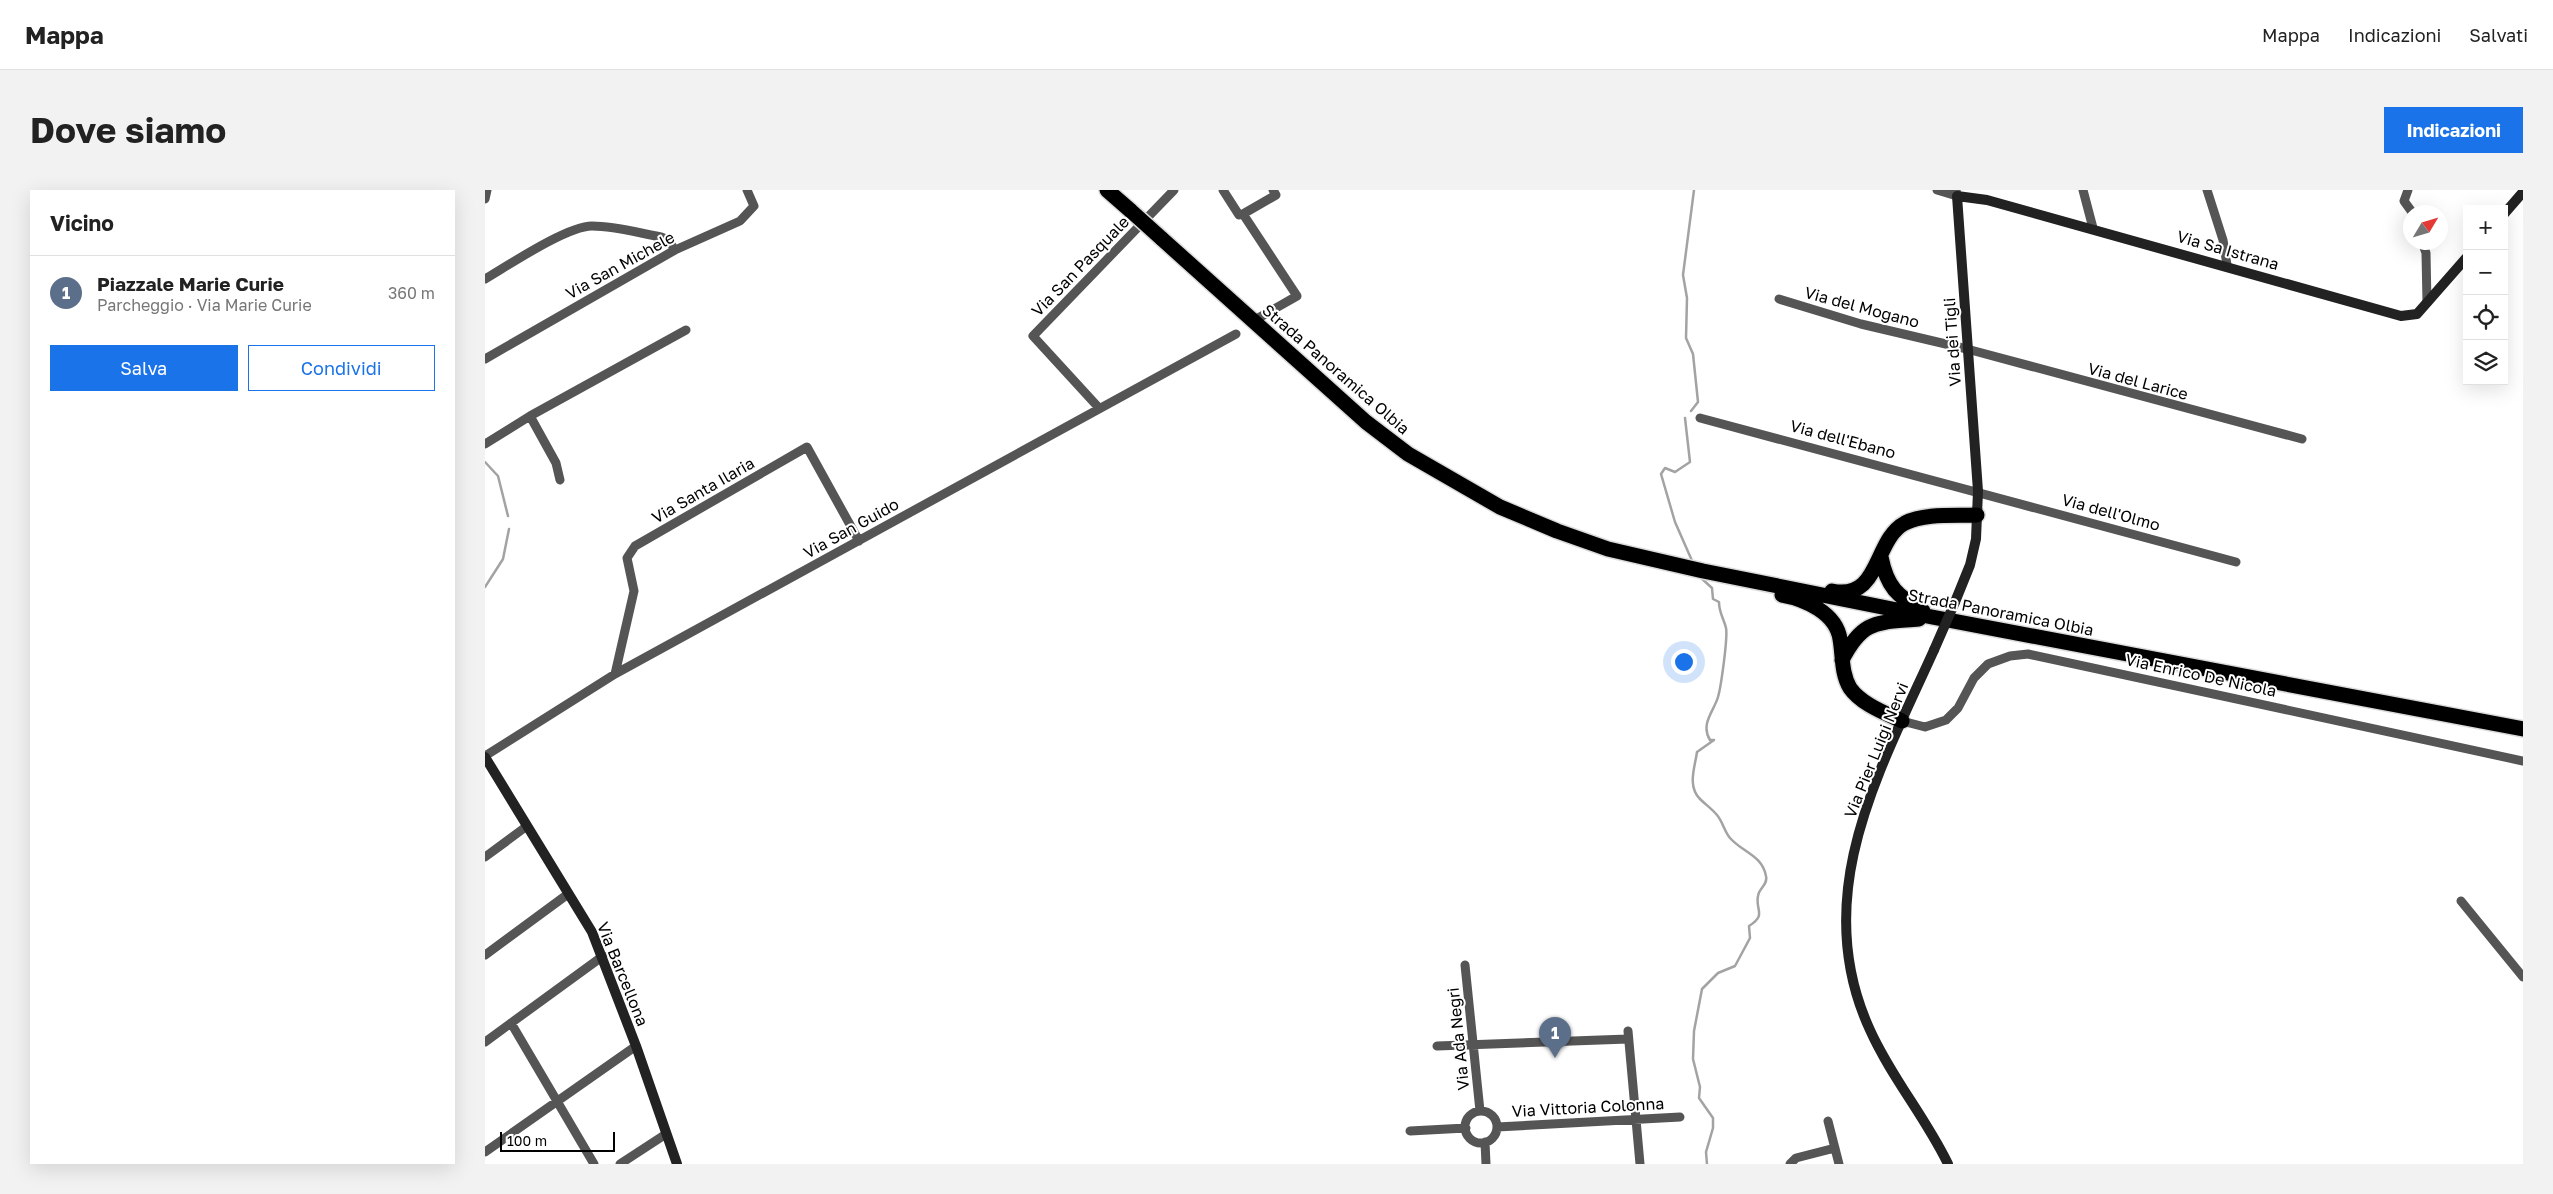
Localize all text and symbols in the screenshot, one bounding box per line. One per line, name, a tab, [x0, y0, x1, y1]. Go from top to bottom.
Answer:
text: Mappa	[25, 20, 104, 49]
text: Mappa	[2262, 24, 2320, 46]
text: Indicazioni	[2348, 24, 2441, 46]
text: Salvati	[2469, 24, 2528, 46]
button: Indicazioni	[2384, 107, 2523, 153]
text: Dove siamo	[30, 109, 226, 151]
north arrow	[2403, 205, 2448, 250]
map controls	[2463, 205, 2508, 385]
button: +	[2463, 205, 2508, 250]
text: Vicino	[50, 210, 114, 236]
street label: Via San Pasquale	[1027, 212, 1133, 320]
street label: Via Sa Istrana	[2175, 226, 2281, 274]
street label: Via San Michele	[562, 227, 678, 303]
button: −	[2463, 250, 2508, 295]
text: Piazzale Marie Curie	[97, 272, 284, 295]
street label: Via del Mogano	[1802, 282, 1922, 332]
text: 1	[62, 283, 70, 303]
text: 360 m	[388, 283, 435, 303]
text: Parcheggio · Via Marie Curie	[97, 295, 312, 315]
button: locate	[2463, 295, 2508, 340]
street label: Via dei Tigli	[1939, 297, 1965, 387]
street label: Strada Panoramica Olbia	[1258, 300, 1414, 438]
button: layers	[2463, 340, 2508, 385]
button: Salva	[50, 345, 238, 391]
button: Condividi	[248, 345, 435, 391]
street label: Via del Larice	[2086, 358, 2190, 404]
street label: Via dell'Ebano	[1788, 415, 1898, 463]
street label: Via Santa Ilaria	[648, 453, 758, 527]
street label: Via dell'Olmo	[2060, 489, 2162, 535]
street label: Via San Guido	[800, 494, 902, 562]
street label: Strada Panoramica Olbia	[1907, 584, 2095, 640]
your location	[1671, 649, 1697, 675]
street label: Via Enrico De Nicola	[2124, 649, 2278, 701]
street label: Via Pier Luigi Nervi	[1840, 679, 1912, 821]
street label: Via Barcellona	[593, 919, 653, 1029]
street label: Via Ada Negri	[1443, 987, 1473, 1091]
pin: 1	[1539, 1017, 1571, 1058]
street label: Via Vittoria Colonna	[1511, 1093, 1665, 1121]
scale bar	[500, 1129, 615, 1152]
text: 100 m	[507, 1132, 547, 1149]

